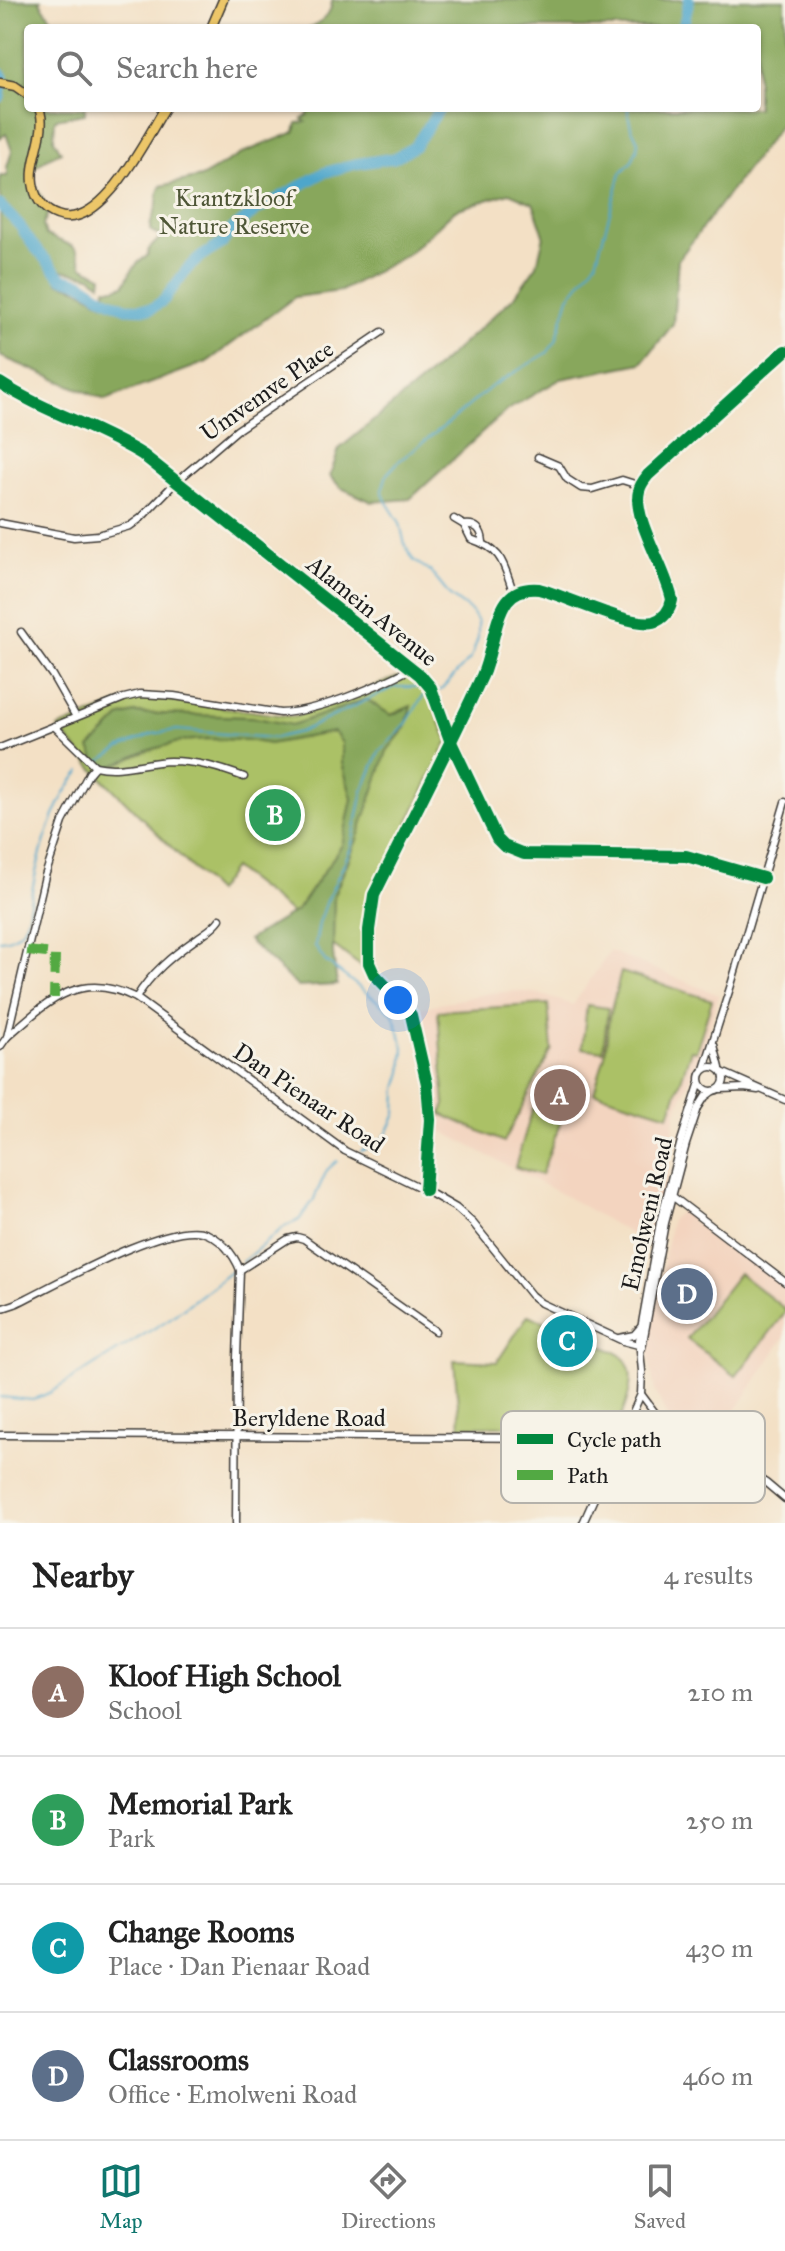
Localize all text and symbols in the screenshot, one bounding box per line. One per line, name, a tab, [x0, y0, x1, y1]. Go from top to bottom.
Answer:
search box	[24, 24, 761, 112]
icon: search	[52, 46, 96, 90]
text: Search here	[116, 50, 258, 86]
park label: Krantzkloof Nature Reserve	[158, 183, 310, 241]
street label: Umvemve Place	[194, 334, 340, 448]
street label: Alamein Avenue	[300, 548, 443, 673]
pin: B	[249, 785, 301, 845]
your location	[378, 980, 418, 1020]
street label: Dan Pienaar Road	[228, 1036, 390, 1160]
pin: A	[534, 1065, 586, 1125]
street label: Emolweni Road	[615, 1134, 679, 1294]
pin: D	[661, 1264, 713, 1324]
pin: C	[541, 1311, 593, 1371]
street label: Beryldene Road	[232, 1403, 386, 1433]
legend	[501, 1411, 765, 1503]
text: Cycle path	[567, 1426, 662, 1453]
text: Path	[567, 1462, 609, 1489]
text: Nearby	[32, 1555, 134, 1596]
text: 4 results	[664, 1559, 753, 1591]
text: Kloof High School	[108, 1658, 341, 1694]
text: A	[49, 1676, 67, 1708]
text: 210 m	[687, 1676, 753, 1708]
text: School	[108, 1694, 182, 1726]
text: Memorial Park	[108, 1786, 292, 1822]
text: B	[49, 1804, 67, 1836]
text: 250 m	[686, 1804, 753, 1836]
text: Park	[108, 1822, 155, 1854]
text: Change Rooms	[108, 1914, 295, 1950]
text: C	[49, 1932, 67, 1964]
text: 430 m	[686, 1932, 753, 1964]
text: Place · Dan Pienaar Road	[108, 1950, 370, 1982]
text: Classrooms	[108, 2042, 249, 2078]
text: D	[48, 2060, 68, 2092]
text: 460 m	[683, 2060, 753, 2092]
text: Office · Emolweni Road	[108, 2078, 357, 2110]
tab: Map	[99, 2159, 143, 2234]
tab: Directions	[341, 2159, 436, 2234]
tab: Saved	[634, 2159, 686, 2234]

